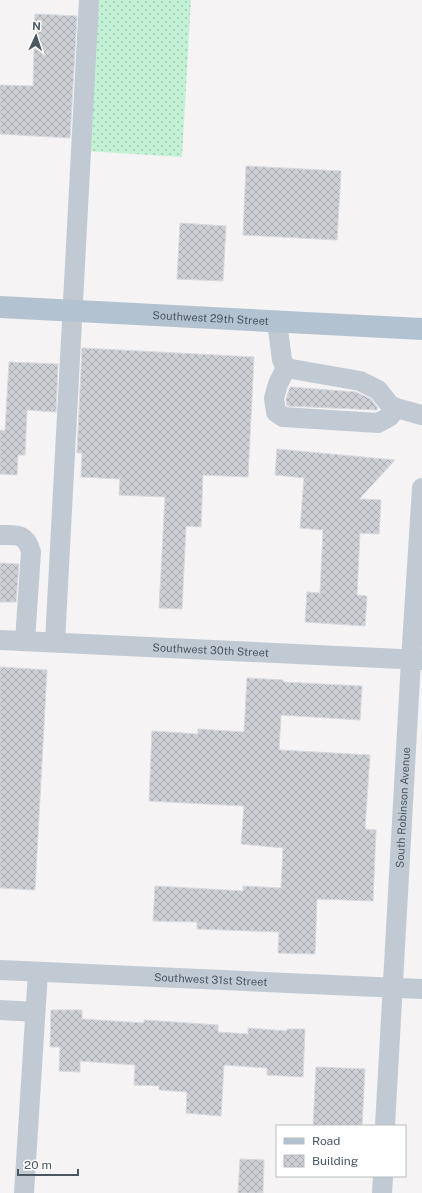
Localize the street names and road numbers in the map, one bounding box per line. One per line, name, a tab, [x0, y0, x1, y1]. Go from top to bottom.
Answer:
street label: Southwest 29th Street	[152, 309, 269, 327]
street label: Southwest 30th Street	[152, 641, 269, 659]
street label: South Robinson Avenue	[393, 747, 412, 868]
street label: Southwest 31st Street	[154, 971, 268, 988]

